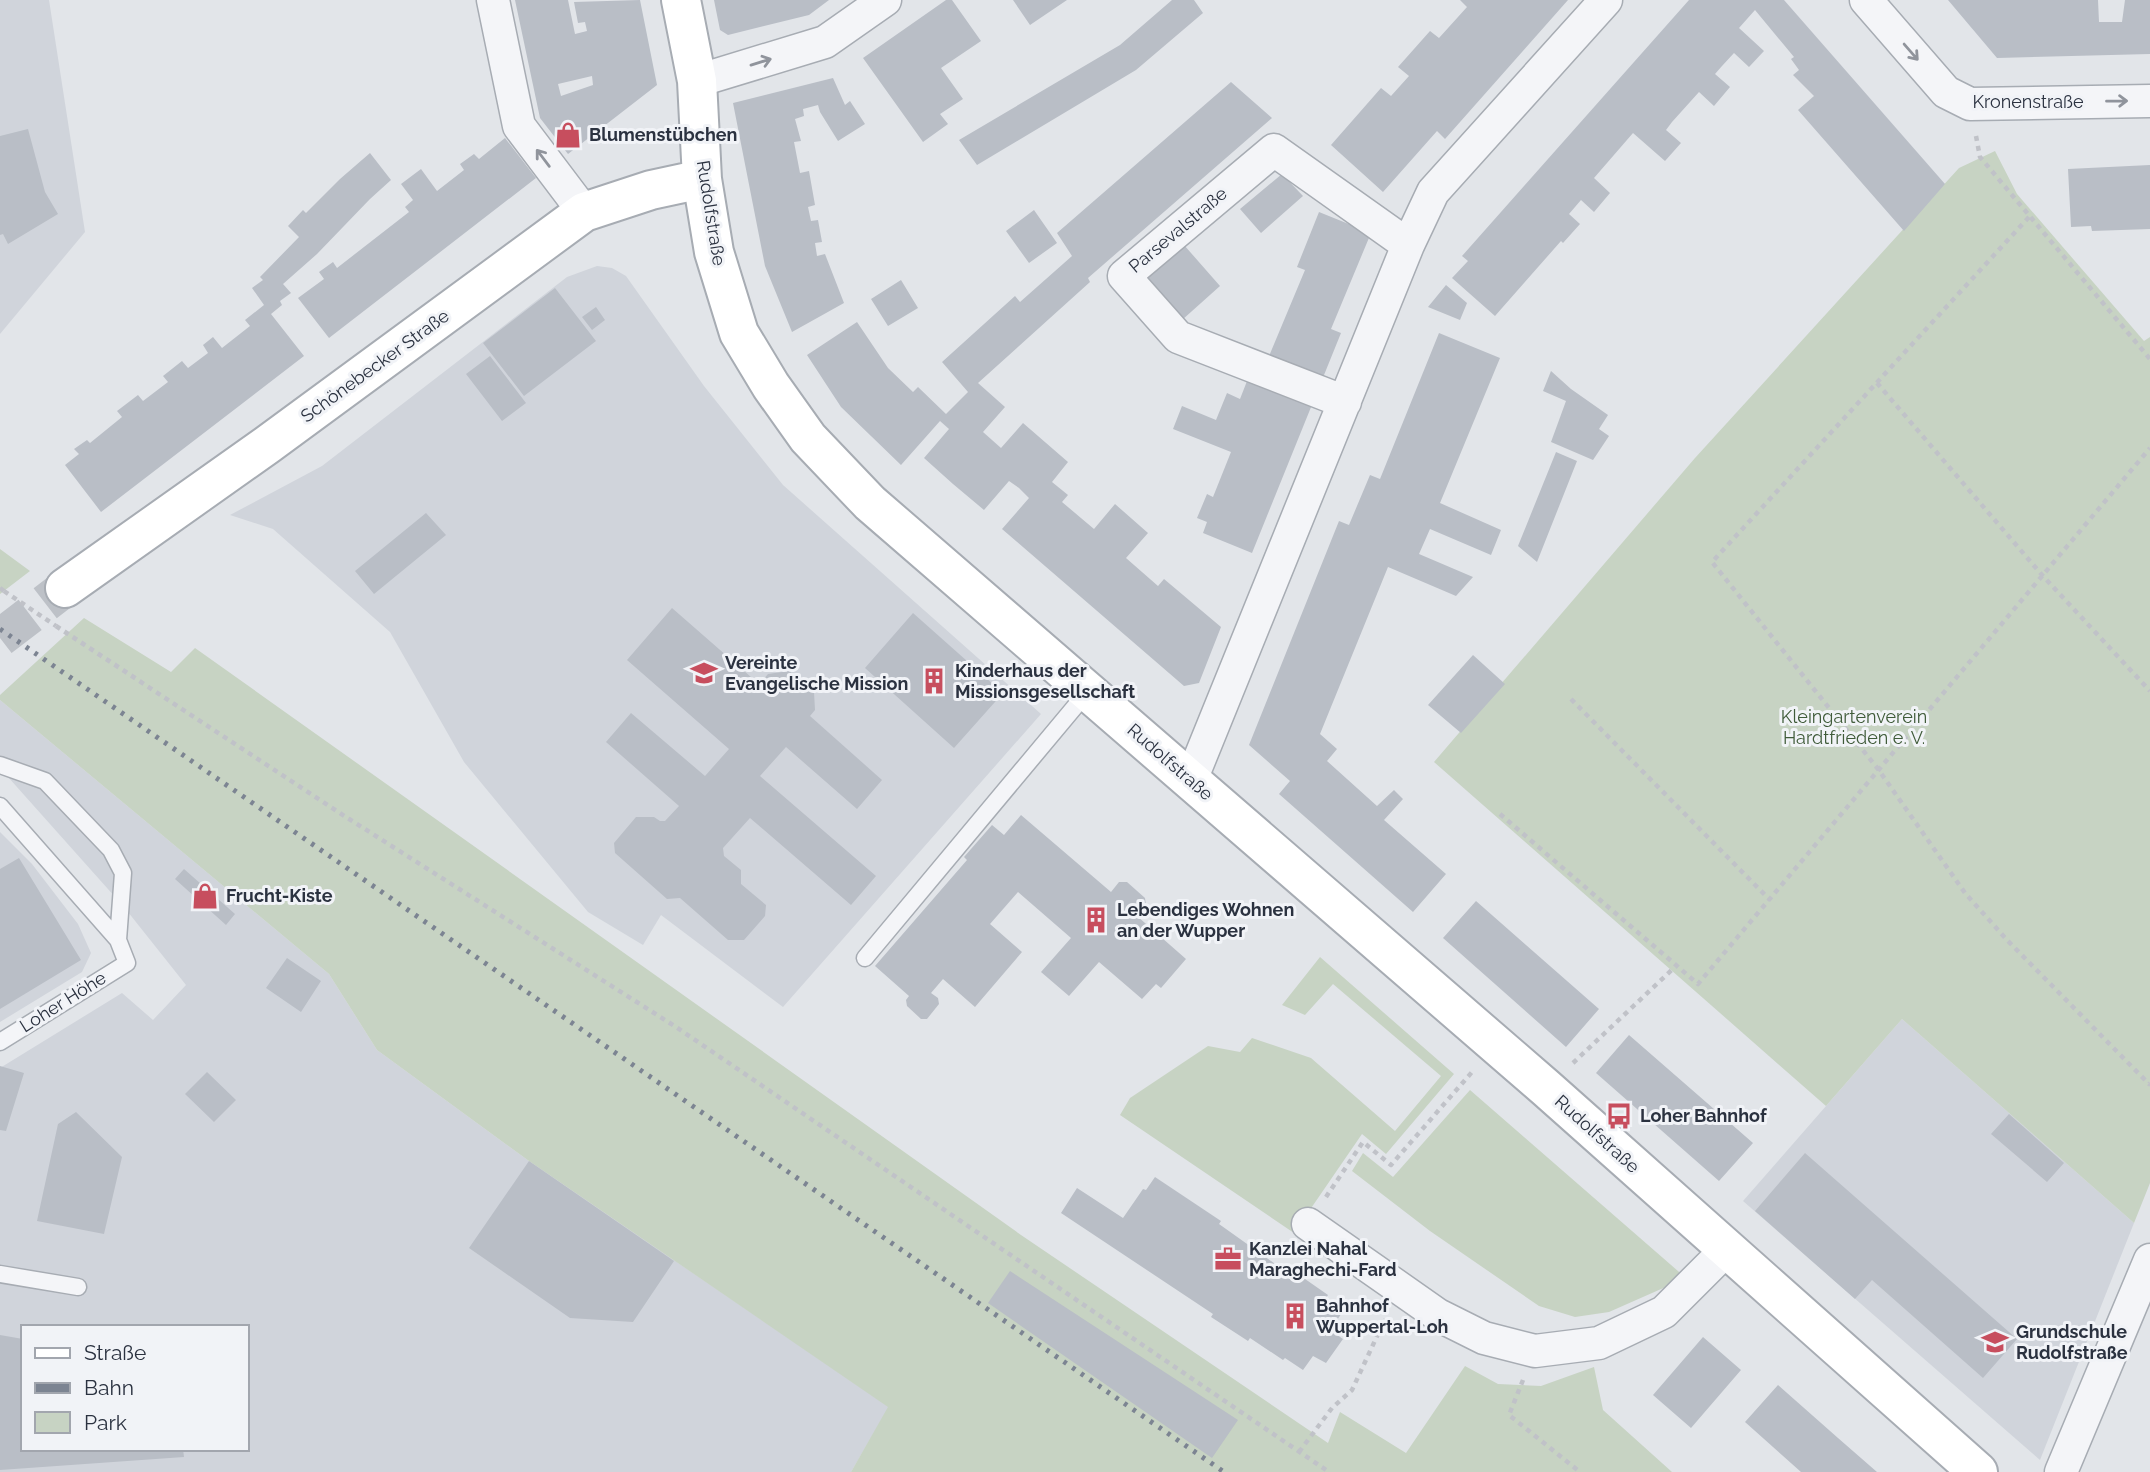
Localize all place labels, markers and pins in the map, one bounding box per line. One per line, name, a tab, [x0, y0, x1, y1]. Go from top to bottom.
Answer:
shop icon: Blumenstübchen	[553, 120, 583, 150]
place label: Blumenstübchen	[589, 124, 737, 145]
place label: Vereinte Evangelische Mission	[725, 652, 908, 694]
school or university icon: Vereinte Evangelische Mission	[689, 658, 719, 688]
place label: Kinderhaus der Missionsgesellschaft	[955, 660, 1135, 702]
building icon: Kinderhaus der Missionsgesellschaft	[919, 666, 949, 696]
shop icon: Frucht-Kiste	[190, 881, 220, 911]
place label: Frucht-Kiste	[226, 885, 333, 906]
place label: Lebendiges Wohnen an der Wupper	[1117, 899, 1294, 941]
building icon: Lebendiges Wohnen an der Wupper	[1081, 905, 1111, 935]
bus stop icon: Loher Bahnhof	[1604, 1101, 1634, 1131]
place label: Loher Bahnhof	[1640, 1105, 1768, 1126]
place label: Kanzlei Nahal Maraghechi-Fard	[1249, 1238, 1397, 1280]
office icon: Kanzlei Nahal Maraghechi-Fard	[1213, 1244, 1243, 1274]
place label: Bahnhof Wuppertal-Loh	[1316, 1295, 1448, 1337]
building icon: Bahnhof Wuppertal-Loh	[1280, 1301, 1310, 1331]
place label: Grundschule Rudolfstraße	[2016, 1321, 2128, 1363]
school or university icon: Grundschule Rudolfstraße	[1980, 1327, 2010, 1357]

